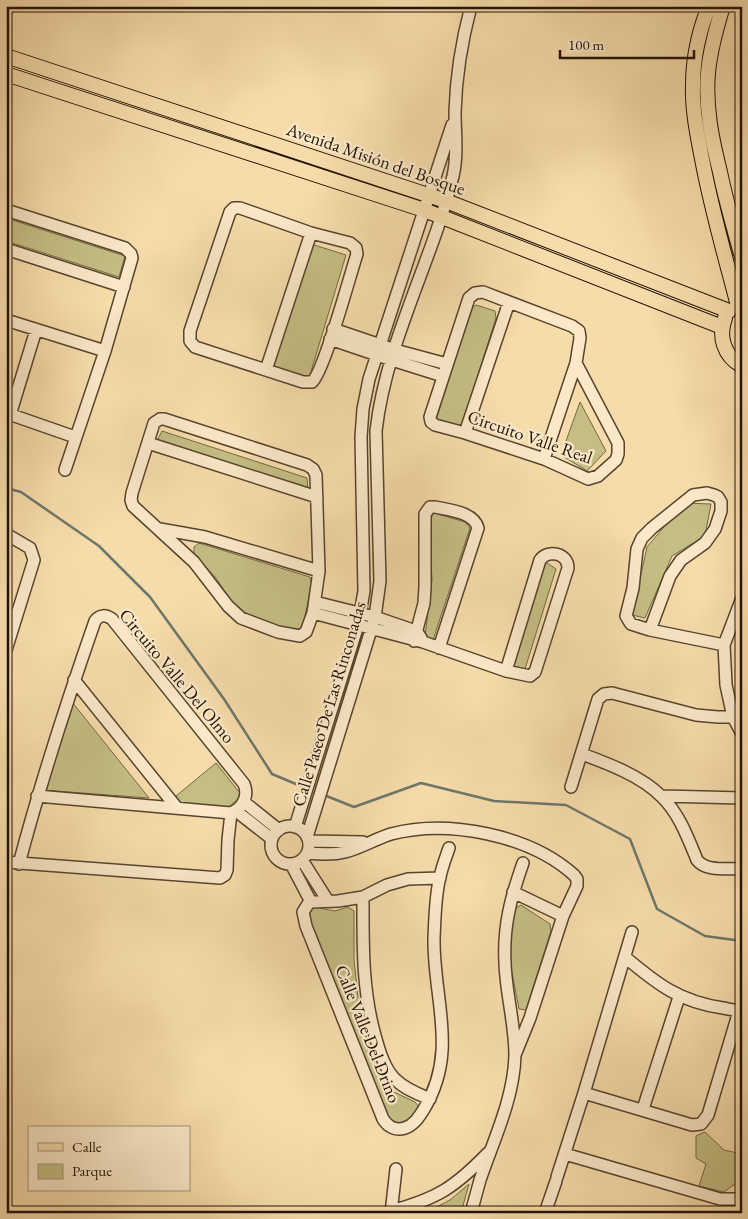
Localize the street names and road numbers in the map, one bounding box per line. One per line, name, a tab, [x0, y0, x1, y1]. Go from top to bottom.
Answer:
street label: Avenida Misión del Bosque	[283, 117, 469, 200]
street label: Circuito Valle Real	[465, 404, 596, 469]
street label: Calle Paseo De Las Rinconadas	[286, 598, 371, 809]
street label: Circuito Valle Del Olmo	[114, 604, 240, 748]
street label: Calle Valle Del Drino	[330, 961, 407, 1106]

